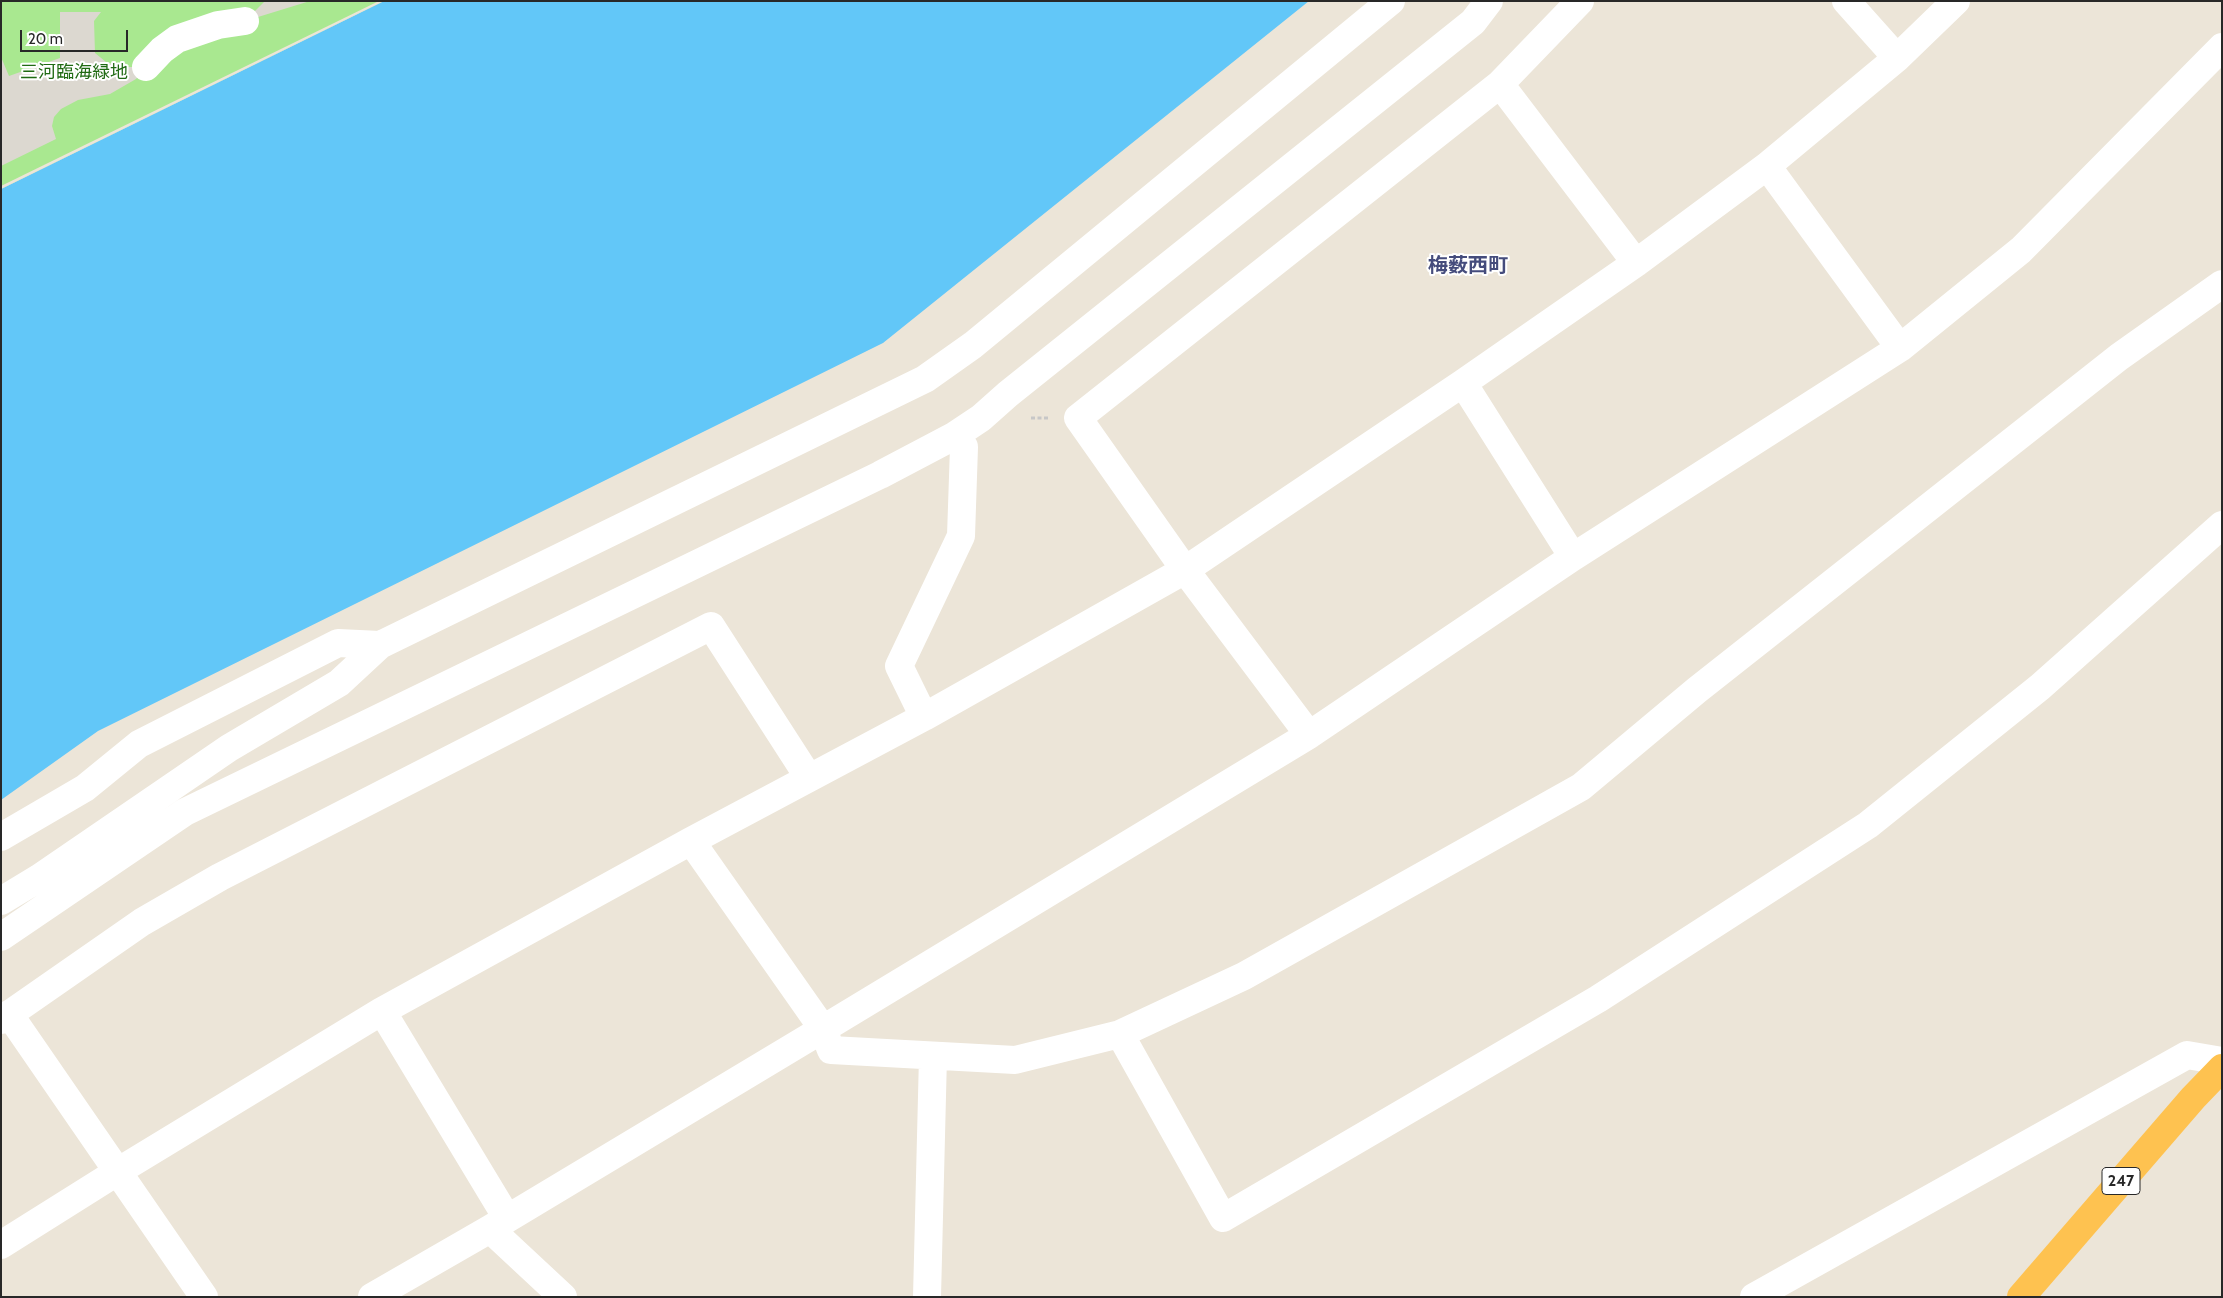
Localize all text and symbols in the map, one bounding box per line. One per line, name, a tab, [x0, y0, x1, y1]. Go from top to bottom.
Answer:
scale bar	[22, 20, 130, 52]
text: 20 m	[28, 30, 63, 48]
park label: 三河臨海緑地	[20, 62, 128, 84]
district label: 梅薮西町	[1428, 254, 1508, 278]
road number: 247	[2102, 1168, 2140, 1194]

